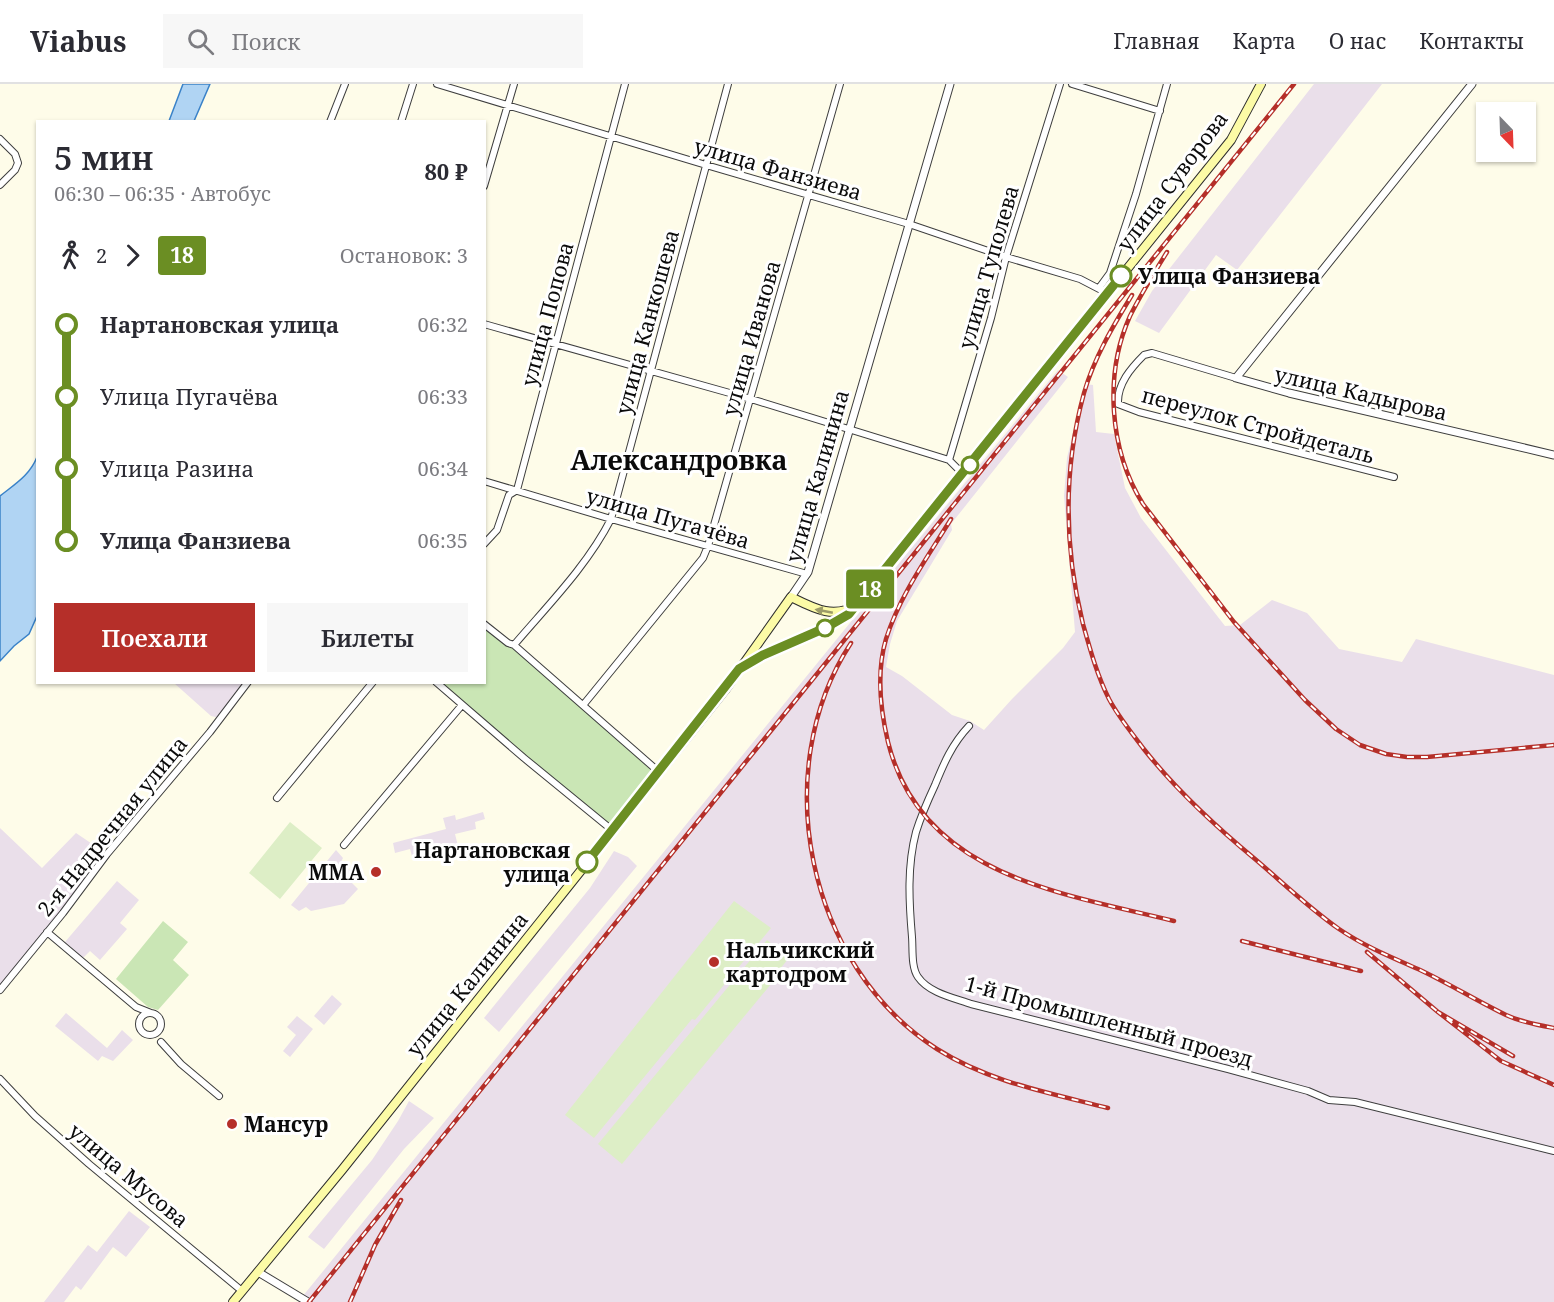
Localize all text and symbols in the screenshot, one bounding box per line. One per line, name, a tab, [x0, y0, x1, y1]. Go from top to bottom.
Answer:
search box	[163, 14, 583, 68]
text: Viabus	[30, 22, 127, 60]
icon: search	[184, 25, 217, 58]
text: Поиск	[232, 26, 300, 56]
text: Главная	[1113, 27, 1200, 55]
text: Карта	[1233, 27, 1296, 55]
text: О нас	[1329, 27, 1386, 55]
text: Контакты	[1419, 27, 1524, 55]
north arrow	[1476, 102, 1536, 162]
map controls	[1476, 102, 1536, 162]
street label: улица Суворова	[1110, 105, 1234, 257]
street label: улица Фанзиева	[691, 132, 865, 206]
text: 5 мин	[54, 135, 153, 180]
text: 80 ₽	[424, 156, 468, 186]
text: 06:30 – 06:35 · Автобус	[54, 180, 271, 207]
street label: улица Туполева	[951, 182, 1025, 352]
street label: улица Канкошева	[609, 226, 685, 418]
icon: walk	[54, 239, 87, 272]
icon: forward	[116, 239, 149, 272]
street label: улица Попова	[514, 239, 580, 389]
text: 18	[170, 241, 194, 269]
text: 2	[96, 242, 107, 269]
text: Остановок: 3	[340, 242, 468, 269]
street label: улица Иванова	[715, 257, 787, 419]
place label: Улица Фанзиева	[1138, 262, 1320, 290]
marker: Улица Фанзиева	[1110, 265, 1132, 287]
text: Нартановская улица	[100, 309, 339, 339]
text: 06:32	[418, 311, 468, 338]
street label: улица Кадырова	[1272, 360, 1450, 426]
street label: переулок Стройдеталь	[1139, 380, 1377, 470]
text: Улица Пугачёва	[100, 381, 279, 411]
text: 06:33	[418, 383, 468, 410]
street label: улица Калинина	[779, 386, 855, 566]
district label: Александровка	[570, 441, 788, 478]
text: Улица Разина	[100, 453, 254, 483]
text: 06:34	[418, 455, 468, 482]
unlabelled marker	[961, 456, 979, 474]
street label: улица Пугачёва	[583, 481, 753, 555]
text: Улица Фанзиева	[100, 525, 291, 555]
text: 06:35	[418, 527, 468, 554]
line badge: 18	[843, 570, 897, 608]
text: 18	[858, 575, 882, 603]
button: Поехали	[54, 603, 255, 672]
button: Билеты	[267, 603, 468, 672]
one-way arrow	[814, 606, 833, 615]
unlabelled marker	[816, 619, 834, 637]
street label: 2-я Надречная улица	[31, 730, 193, 922]
place label: Нартановская улица	[414, 836, 570, 888]
marker: Нартановская улица	[576, 851, 598, 873]
place label: MMA	[308, 858, 364, 886]
marker: MMA	[369, 865, 383, 879]
street label: улица Калинина	[400, 906, 534, 1062]
place label: Нальчикский картодром	[726, 936, 874, 988]
marker: Нальчикский картодром	[707, 955, 721, 969]
street label: 1-й Промышленный проезд	[962, 969, 1256, 1073]
place label: Мансур	[244, 1110, 328, 1138]
street label: улица Мусова	[63, 1117, 195, 1233]
marker: Мансур	[225, 1117, 239, 1131]

